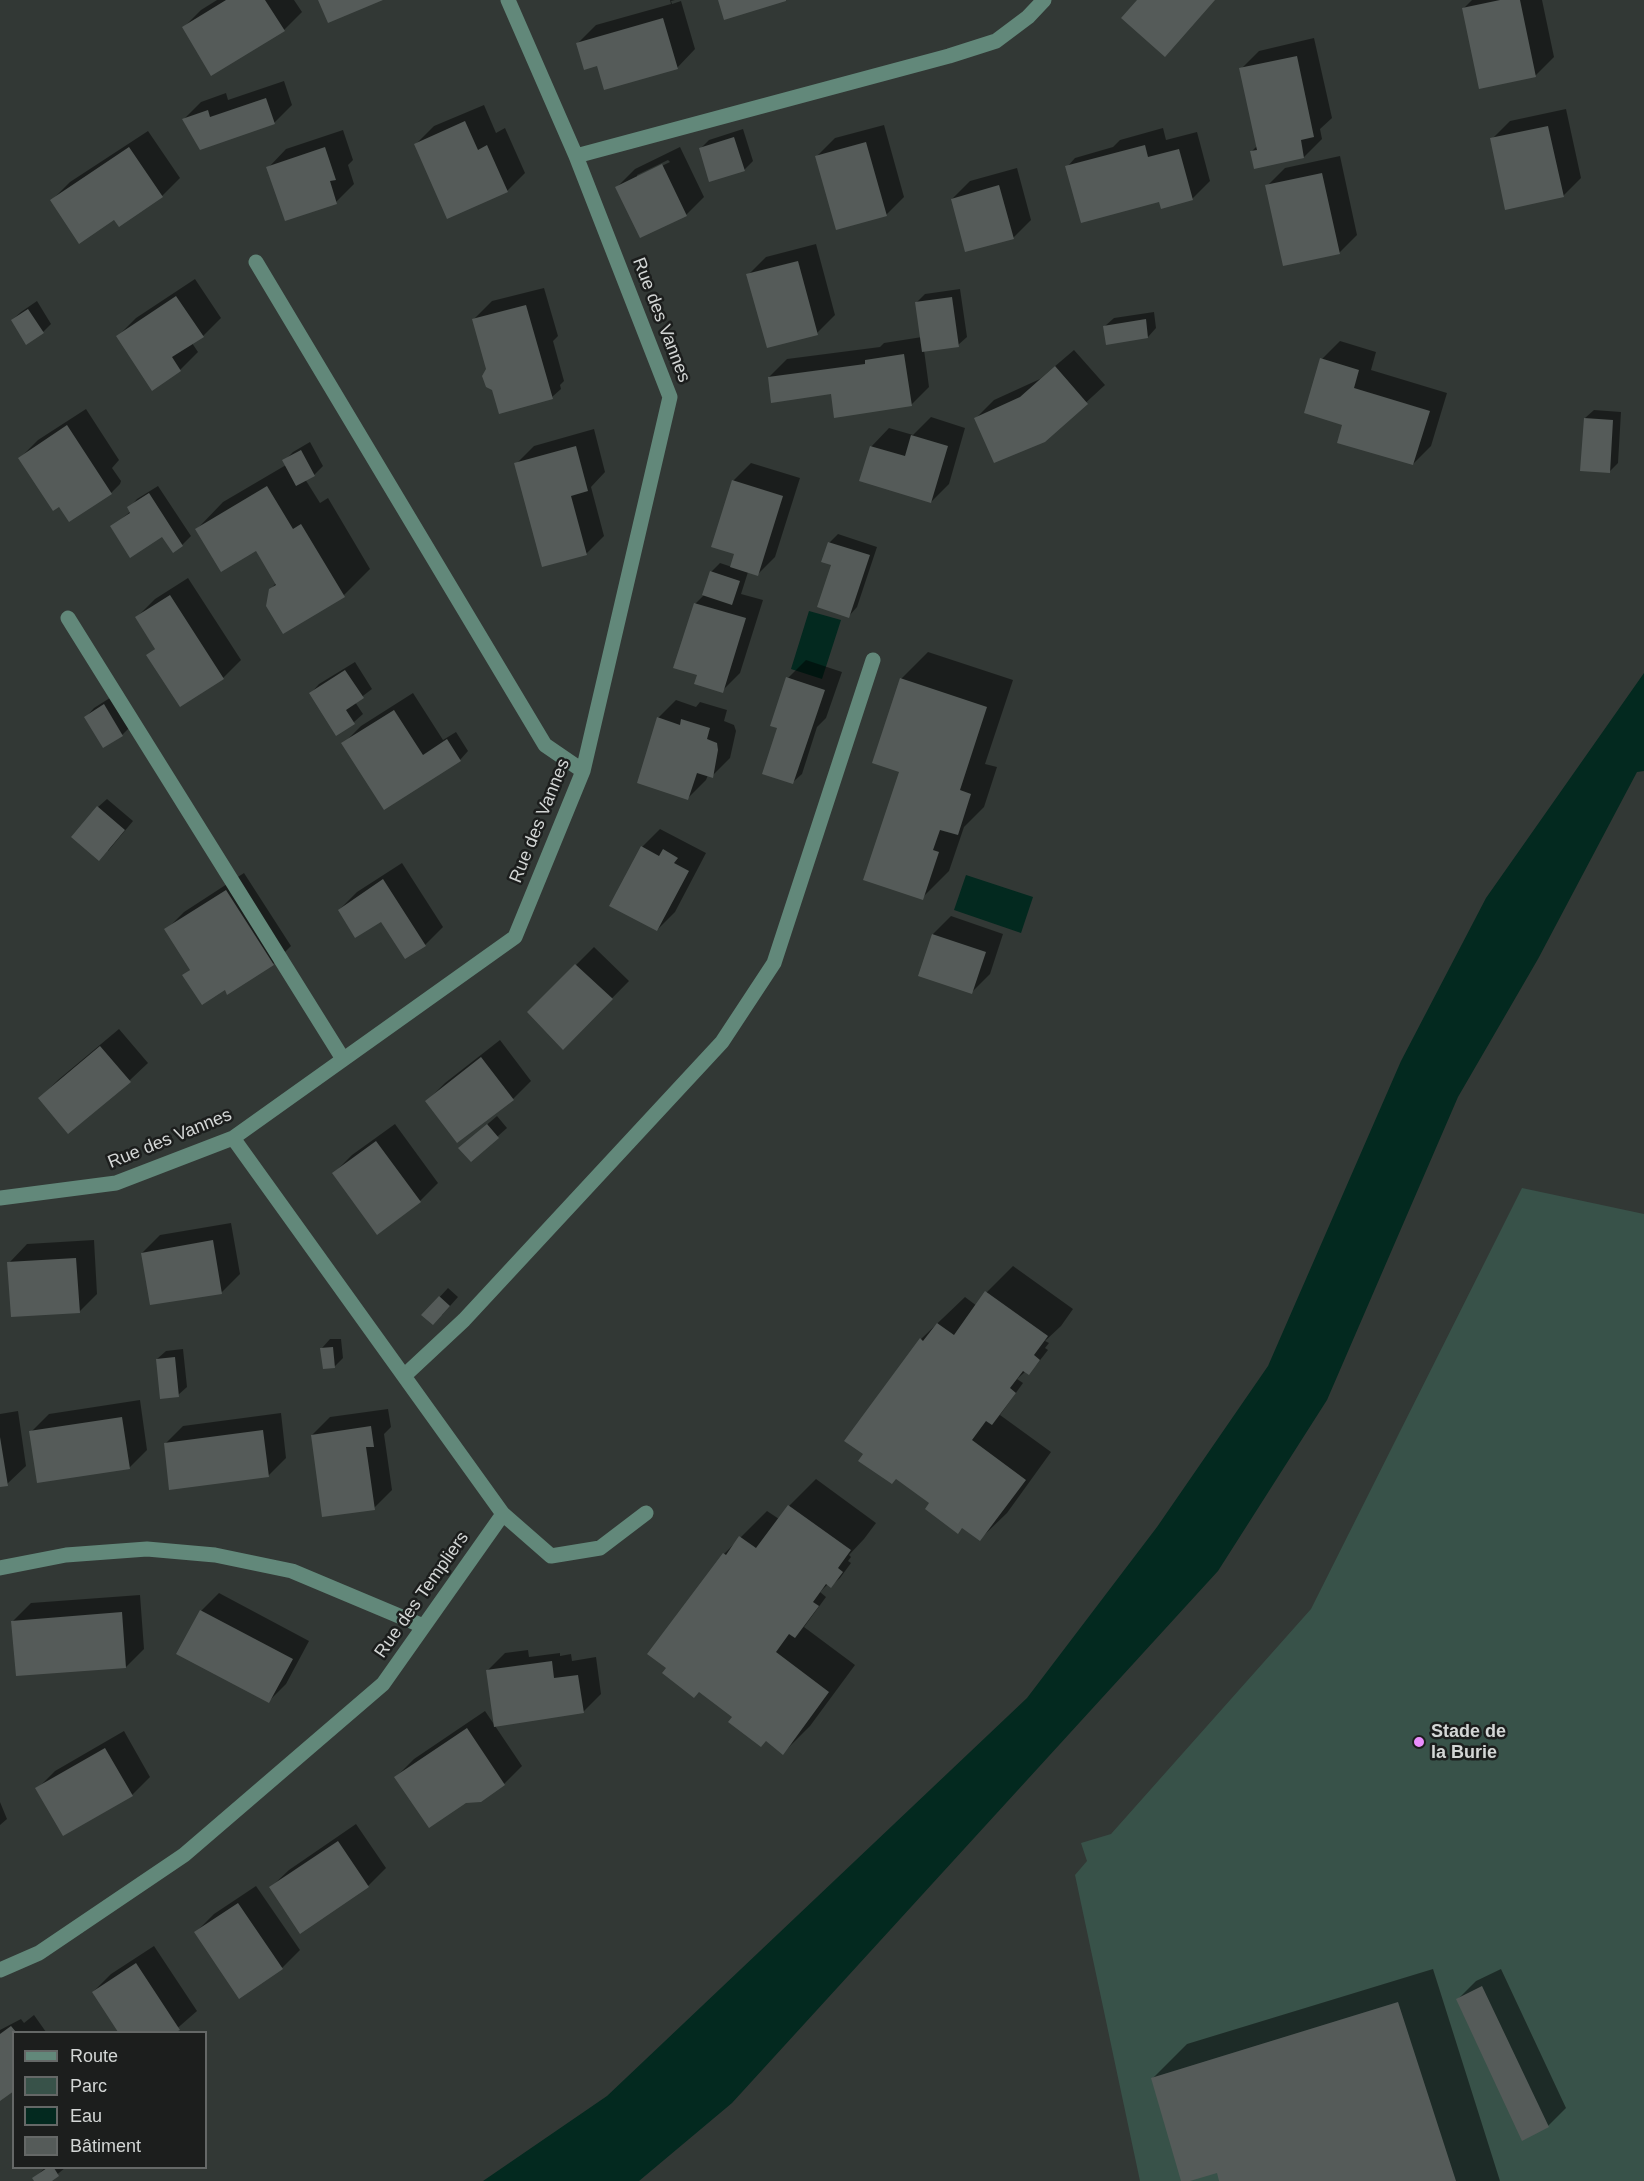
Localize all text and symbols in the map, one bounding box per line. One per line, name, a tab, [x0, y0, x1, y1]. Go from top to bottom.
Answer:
street label: Rue des Vannes	[627, 255, 695, 385]
street label: Rue des Vannes	[505, 756, 575, 886]
street label: Rue des Vannes	[105, 1104, 235, 1174]
street label: Rue des Templiers	[370, 1528, 474, 1662]
place label: Stade de la Burie	[1431, 1721, 1506, 1764]
marker: Stade de la Burie	[1412, 1735, 1426, 1749]
legend	[12, 2031, 207, 2169]
text: Route	[70, 2046, 118, 2066]
text: Parc	[70, 2076, 107, 2096]
text: Eau	[70, 2106, 102, 2126]
text: Bâtiment	[70, 2136, 141, 2156]

